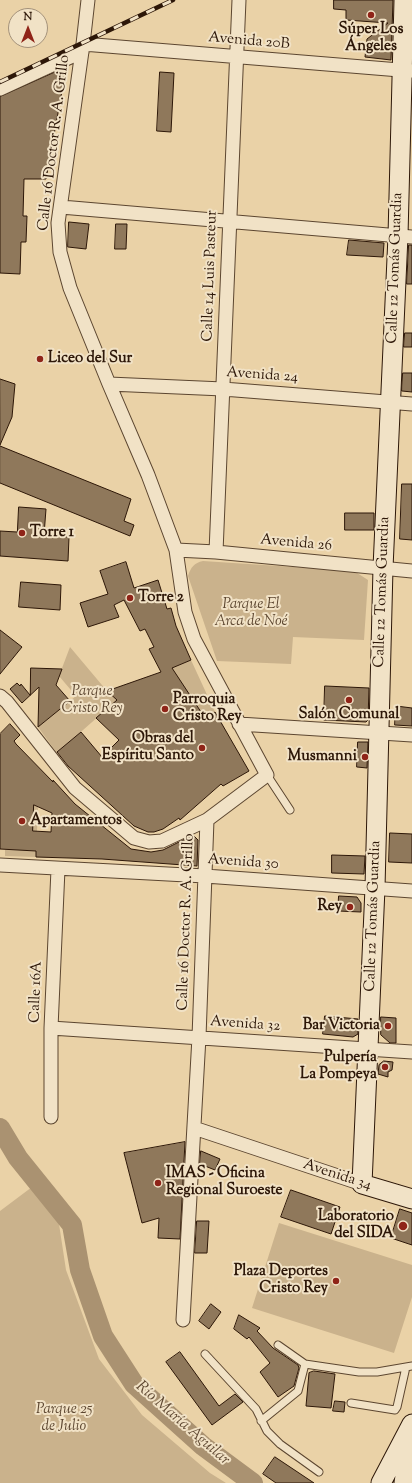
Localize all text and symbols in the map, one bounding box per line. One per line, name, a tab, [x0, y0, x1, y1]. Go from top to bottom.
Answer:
north arrow	[8, 8, 48, 48]
text: N	[24, 9, 32, 25]
marker: Súper Los Ángeles	[366, 10, 376, 20]
place label: Súper Los Ángeles	[339, 21, 403, 56]
street label: Avenida 20B	[207, 29, 291, 55]
street label: Calle 16 Doctor R. A. Grillo	[35, 54, 75, 232]
street label: Calle 12 Tomás Guardia	[384, 192, 408, 344]
street label: Calle 14 Luis Pasteur	[200, 210, 222, 342]
place label: Liceo del Sur	[48, 350, 132, 368]
marker: Liceo del Sur	[35, 354, 45, 364]
street label: Avenida 24	[225, 365, 299, 387]
street label: Calle 12 Tomás Guardia	[371, 516, 395, 668]
place label: Torre 1	[30, 524, 74, 542]
marker: Torre 1	[17, 528, 27, 538]
street label: Avenida 26	[259, 532, 333, 556]
place label: Torre 2	[138, 589, 184, 607]
marker: Torre 2	[125, 593, 135, 603]
park label: Parque El Arca de Noé	[214, 596, 288, 631]
park label: Parque Cristo Rey	[61, 683, 123, 718]
place label: Parroquia Cristo Rey	[173, 691, 242, 726]
marker: Salón Comunal	[344, 695, 354, 705]
marker: Parroquia Cristo Rey	[160, 704, 170, 714]
place label: Salón Comunal	[299, 706, 399, 724]
place label: Obras del Espíritu Santo	[102, 730, 194, 765]
marker: Obras del Espíritu Santo	[197, 743, 207, 753]
place label: Musmanni	[288, 748, 357, 766]
marker: Musmanni	[360, 752, 370, 762]
place label: Apartamentos	[30, 812, 122, 830]
marker: Apartamentos	[17, 816, 27, 826]
street label: Calle 16 Doctor R. A. Grillo	[175, 833, 199, 1011]
street label: Calle 12 Tomás Guardia	[362, 840, 386, 992]
street label: Avenida 30	[207, 852, 279, 874]
place label: Rey	[317, 898, 342, 916]
marker: Rey	[345, 902, 355, 912]
street label: Calle 16A	[27, 961, 47, 1023]
street label: Avenida 32	[209, 1014, 281, 1036]
place label: Bar Victoria	[303, 1017, 380, 1035]
marker: Bar Victoria	[383, 1021, 393, 1031]
place label: Pulpería La Pompeya	[300, 1049, 377, 1084]
marker: Pulpería La Pompeya	[380, 1062, 390, 1072]
street label: Avenida 34	[300, 1156, 374, 1196]
place label: IMAS - Oficina Regional Suroeste	[166, 1165, 283, 1200]
marker: IMAS - Oficina Regional Suroeste	[153, 1178, 163, 1188]
place label: Laboratorio del SIDA	[318, 1208, 394, 1243]
marker: Laboratorio del SIDA	[397, 1220, 409, 1232]
place label: Plaza Deportes Cristo Rey	[234, 1263, 328, 1298]
marker: Plaza Deportes Cristo Rey	[331, 1276, 341, 1286]
water label: Río María Aguilar	[131, 1378, 233, 1470]
park label: Parque 25 de Julio	[36, 1401, 92, 1436]

